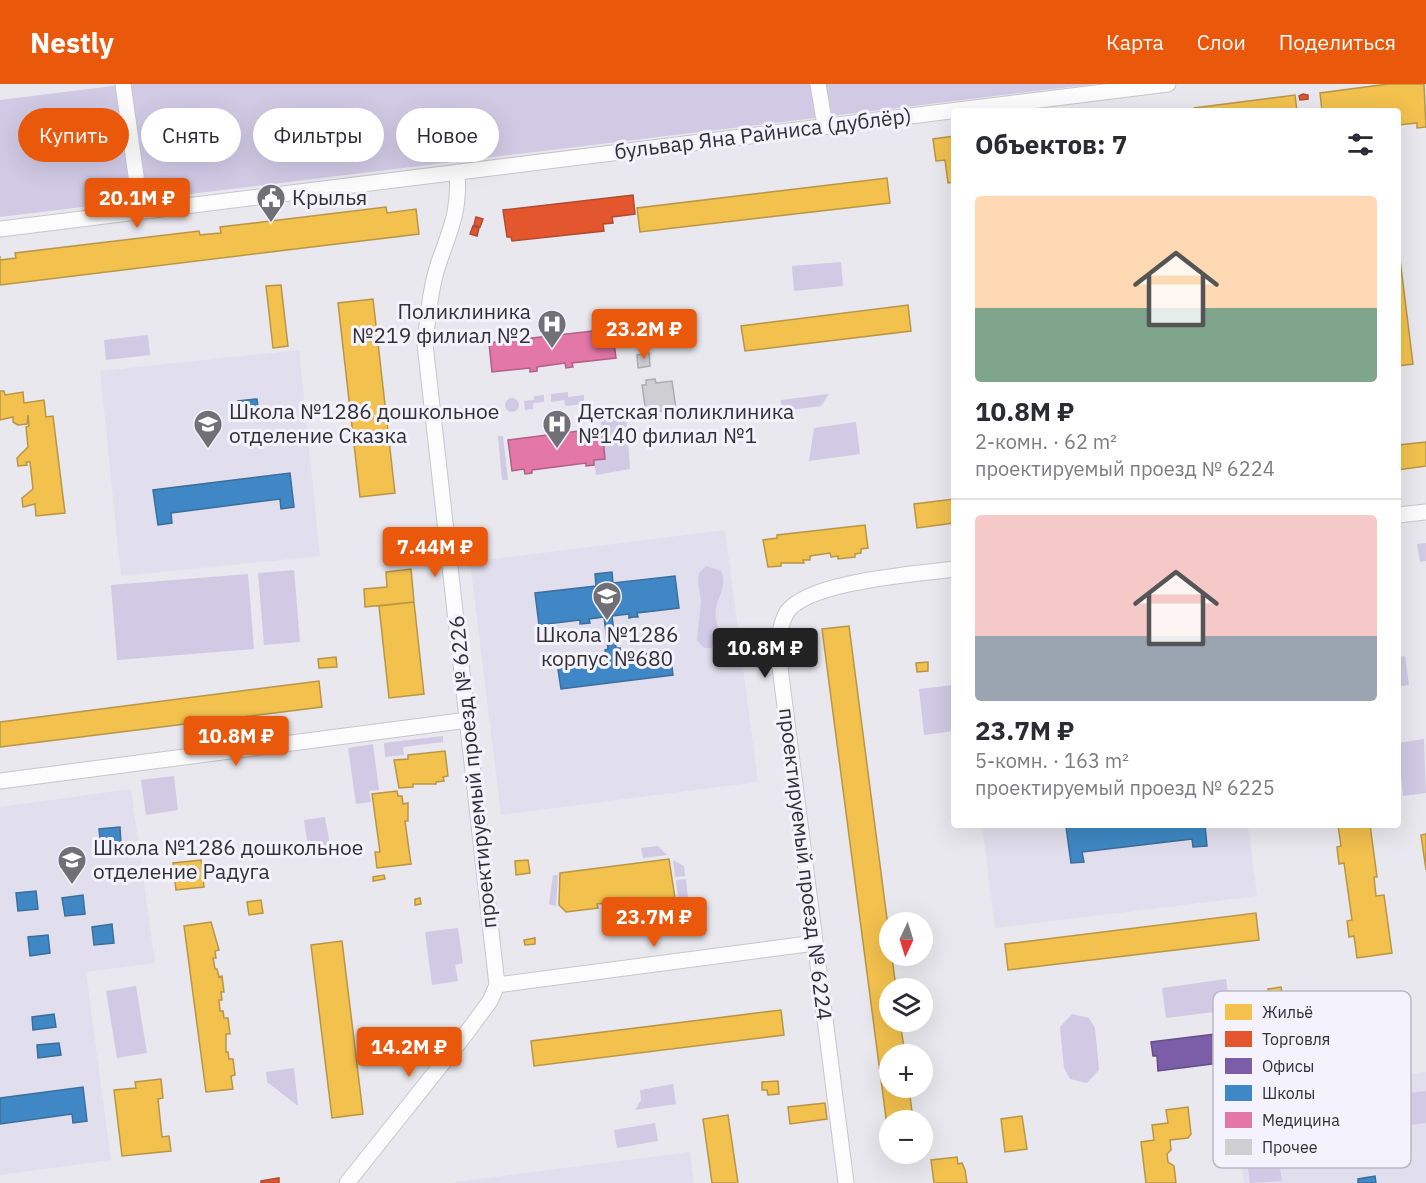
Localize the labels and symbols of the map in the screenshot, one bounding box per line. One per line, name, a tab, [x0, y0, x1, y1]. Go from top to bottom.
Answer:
street label: бульвар Яна Райниса (дублёр)	[613, 101, 913, 165]
pin: 20.1M ₽	[82, 178, 192, 229]
public building icon: Крылья	[255, 182, 287, 224]
place label: Крылья	[292, 183, 367, 211]
place label: Поликлиника №219 филиал №2	[352, 297, 531, 349]
hospital icon: Поликлиника №219 филиал №2	[536, 308, 568, 350]
pin: 23.2M ₽	[589, 309, 699, 360]
place label: Школа №1286 дошкольное отделение Сказка	[229, 397, 499, 449]
place label: Детская поликлиника №140 филиал №1	[578, 397, 794, 449]
school or university icon: Школа №1286 дошкольное отделение Сказка	[192, 408, 224, 450]
hospital icon: Детская поликлиника №140 филиал №1	[541, 408, 573, 450]
pin: 7.44M ₽	[380, 527, 490, 578]
school or university icon: Школа №1286 корпус №680	[591, 580, 623, 622]
street label: проектируемый проезд № 6226	[442, 614, 502, 930]
place label: Школа №1286 корпус №680	[536, 620, 678, 672]
pin: 10.8M ₽	[710, 628, 820, 679]
street label: проектируемый проезд № 6224	[773, 706, 839, 1022]
pin: 10.8M ₽	[181, 716, 291, 767]
place label: Школа №1286 дошкольное отделение Радуга	[93, 833, 363, 885]
school or university icon: Школа №1286 дошкольное отделение Радуга	[56, 844, 88, 886]
pin: 23.7M ₽	[599, 897, 709, 948]
north arrow	[879, 912, 933, 966]
legend	[1213, 991, 1411, 1168]
text: Жильё	[1262, 1002, 1313, 1022]
pin: 14.2M ₽	[354, 1027, 464, 1078]
text: Торговля	[1262, 1029, 1330, 1049]
text: Офисы	[1262, 1056, 1314, 1076]
text: Школы	[1262, 1083, 1315, 1103]
text: Медицина	[1262, 1110, 1340, 1130]
text: Прочее	[1262, 1137, 1318, 1157]

